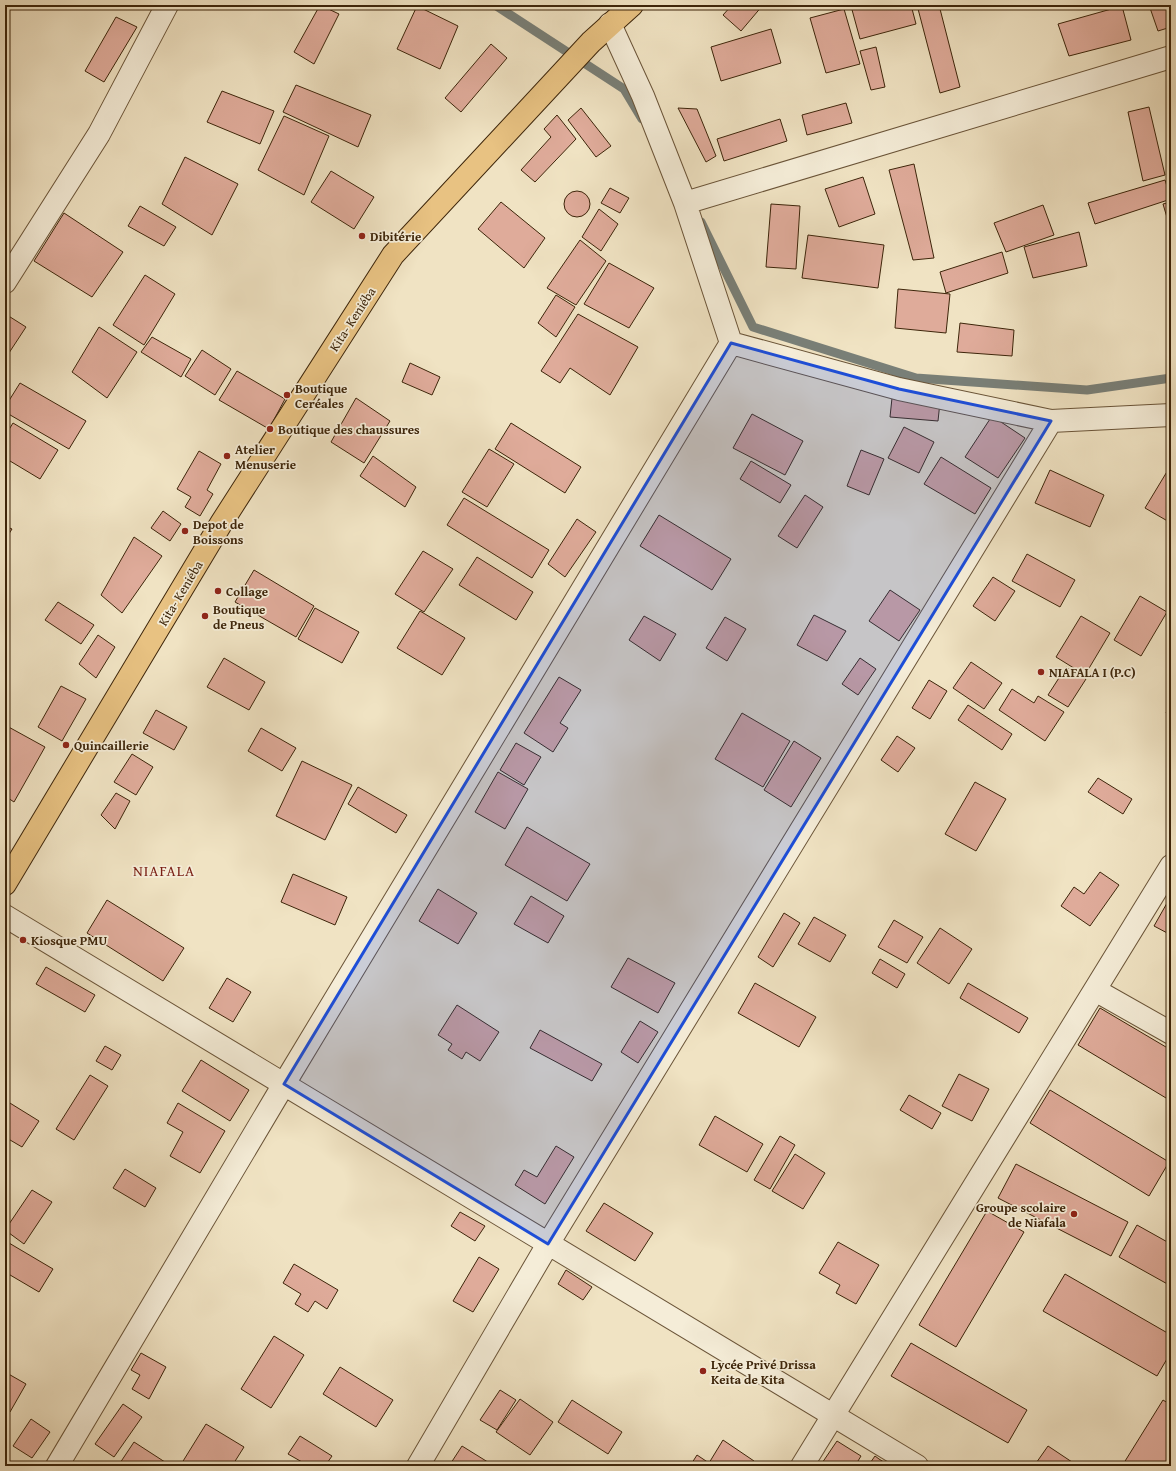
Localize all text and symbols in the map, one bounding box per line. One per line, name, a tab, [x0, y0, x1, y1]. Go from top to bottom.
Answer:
place label: Dibitérie	[370, 227, 421, 246]
marker: Dibitérie	[357, 231, 367, 241]
street label: Kita- Keniéba	[325, 283, 381, 355]
place label: Boutique Ceréales	[295, 379, 347, 413]
marker: Boutique Ceréales	[282, 390, 292, 400]
place label: Boutique des chaussures	[278, 420, 420, 439]
marker: Boutique des chaussures	[265, 424, 275, 434]
place label: Atelier Menuserie	[235, 440, 296, 474]
marker: Atelier Menuserie	[222, 451, 232, 461]
place label: Depot de Boissons	[193, 515, 244, 549]
marker: Depot de Boissons	[180, 526, 190, 536]
street label: Kita- Keniéba	[153, 556, 208, 629]
place label: Collage	[226, 582, 268, 601]
marker: Collage	[213, 586, 223, 596]
place label: Boutique de Pneus	[213, 600, 265, 634]
marker: Boutique de Pneus	[200, 611, 210, 621]
place label: NIAFALA I (P.C)	[1049, 663, 1136, 682]
marker: NIAFALA I (P.C)	[1036, 667, 1046, 677]
place label: Quincaillerie	[74, 736, 149, 755]
marker: Quincaillerie	[61, 740, 71, 750]
district label: NIAFALA	[133, 860, 195, 881]
place label: Kiosque PMU	[31, 931, 107, 950]
marker: Kiosque PMU	[18, 935, 28, 945]
place label: Groupe scolaire de Niafala	[976, 1198, 1066, 1232]
marker: Groupe scolaire de Niafala	[1069, 1209, 1079, 1219]
place label: Lycée Privé Drissa Keita de Kita	[711, 1355, 816, 1389]
marker: Lycée Privé Drissa Keita de Kita	[698, 1366, 708, 1376]

